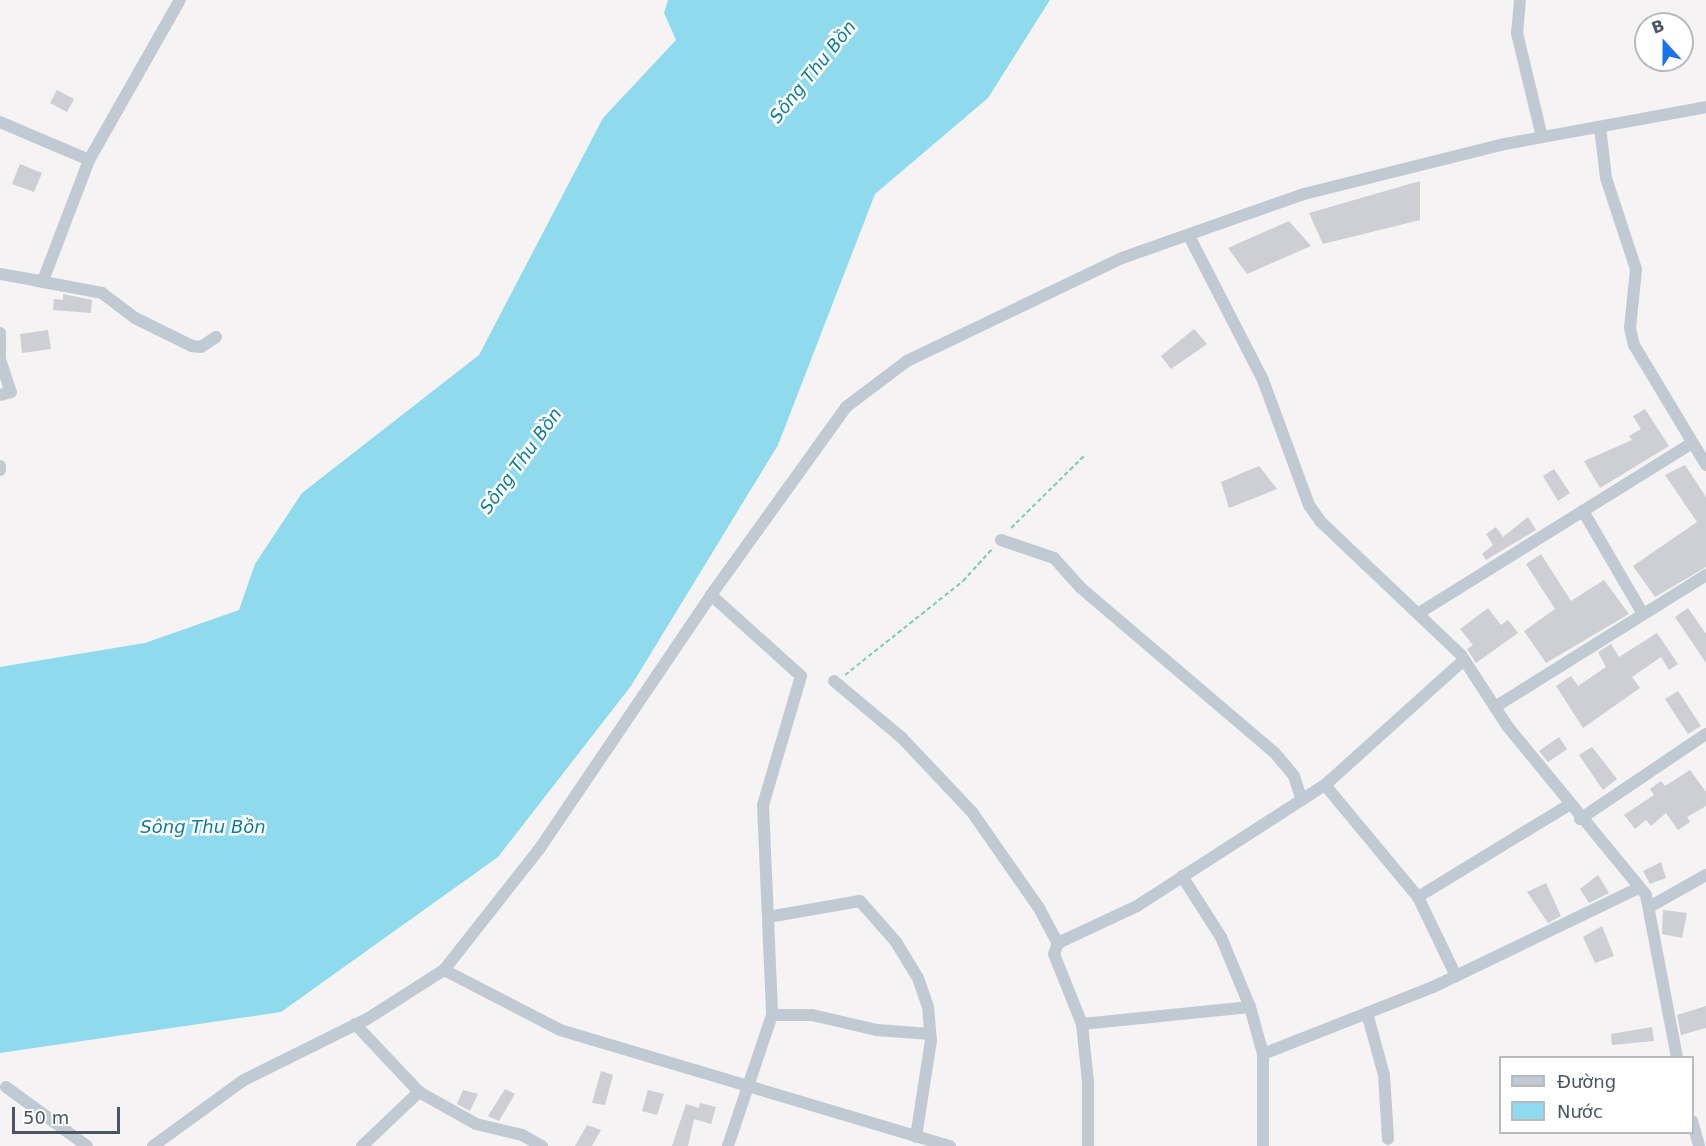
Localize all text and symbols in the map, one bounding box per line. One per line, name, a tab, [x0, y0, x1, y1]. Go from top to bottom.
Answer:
north arrow	[1634, 12, 1694, 72]
text: B	[1649, 16, 1667, 38]
water label: Sông Thu Bồn	[765, 17, 861, 127]
water label: Sông Thu Bồn	[475, 404, 567, 518]
water label: Sông Thu Bồn	[140, 816, 266, 838]
legend	[1499, 1056, 1694, 1134]
text: Đường	[1557, 1071, 1616, 1092]
scale bar	[15, 1095, 123, 1133]
text: Nước	[1557, 1101, 1603, 1122]
text: 50 m	[23, 1107, 69, 1128]

